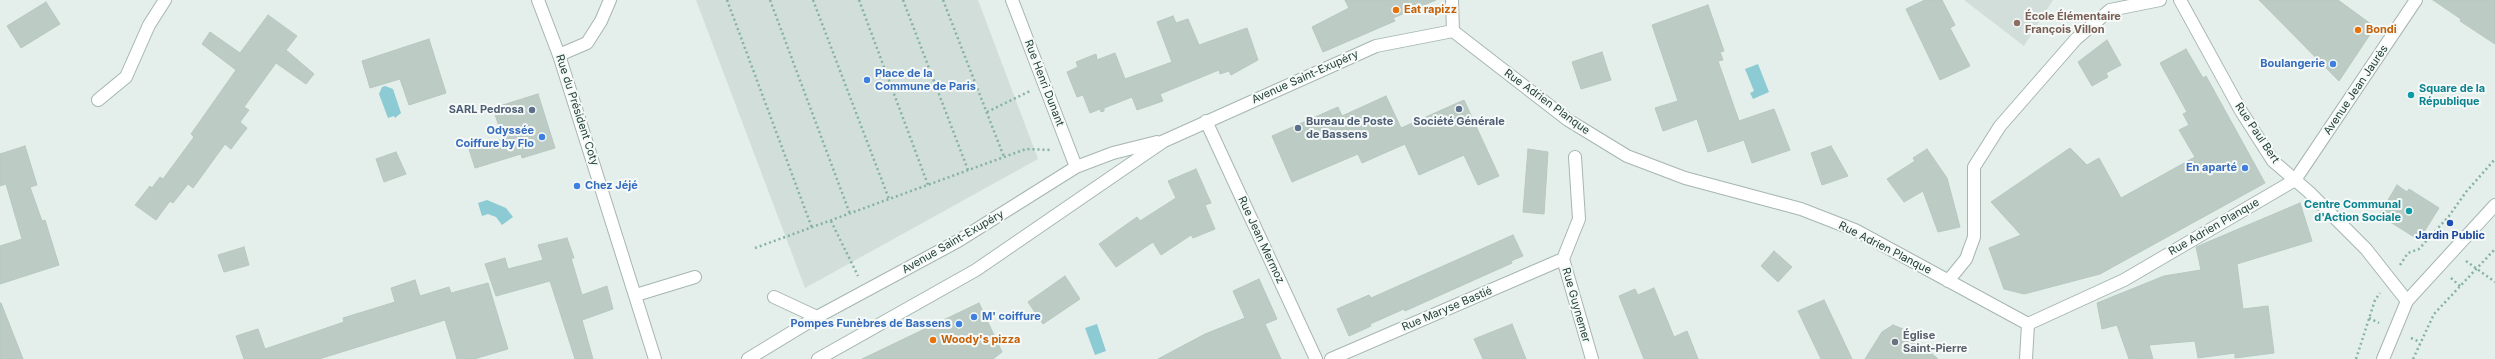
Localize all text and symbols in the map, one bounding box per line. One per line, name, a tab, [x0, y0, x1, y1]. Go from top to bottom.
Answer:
place label: Eat rapizz	[1404, 3, 1457, 17]
marker: Eat rapizz	[1391, 5, 1401, 15]
place label: École Élémentaire François Villon	[2025, 10, 2121, 36]
marker: École Élémentaire François Villon	[2012, 18, 2022, 28]
place label: Bondi	[2366, 23, 2397, 37]
marker: Bondi	[2353, 25, 2363, 35]
street label: Rue Henri Dunant	[1021, 38, 1067, 128]
street label: Avenue Jean Jaurès	[2321, 43, 2391, 137]
street label: Avenue Saint-Exupéry	[1250, 48, 1360, 106]
street label: Rue du Président Coty	[553, 53, 601, 167]
place label: Boulangerie	[2260, 57, 2325, 71]
marker: Boulangerie	[2328, 59, 2338, 69]
place label: Place de la Commune de Paris	[875, 67, 976, 93]
street label: Rue Adrien Planque	[1502, 67, 1592, 137]
marker: Place de la Commune de Paris	[862, 75, 872, 85]
place label: Square de la République	[2419, 82, 2485, 108]
marker: Square de la République	[2406, 90, 2416, 100]
street label: Rue Paul Bert	[2232, 100, 2282, 166]
place label: SARL Pedrosa	[449, 103, 524, 117]
marker: Société Générale	[1454, 104, 1464, 114]
marker: SARL Pedrosa	[527, 105, 537, 115]
place label: Bureau de Poste de Bassens	[1306, 115, 1393, 141]
place label: Société Générale	[1413, 115, 1505, 129]
marker: Bureau de Poste de Bassens	[1293, 123, 1303, 133]
place label: Odyssée Coiffure by Flo	[455, 124, 534, 150]
marker: Odyssée Coiffure by Flo	[537, 132, 547, 142]
place label: En aparté	[2186, 161, 2237, 175]
marker: En aparté	[2240, 163, 2250, 173]
place label: Chez Jéjé	[585, 179, 638, 193]
marker: Chez Jéjé	[572, 181, 582, 191]
street label: Rue Jean Mermoz	[1235, 194, 1287, 286]
street label: Rue Adrien Planque	[2166, 196, 2262, 258]
place label: Centre Communal d'Action Sociale	[2304, 198, 2401, 224]
marker: Centre Communal d'Action Sociale	[2404, 206, 2414, 216]
street label: Avenue Saint-Exupéry	[900, 207, 1006, 277]
marker: Jardin Public	[2445, 218, 2455, 228]
street label: Rue Adrien Planque	[1836, 219, 1934, 277]
place label: Jardin Public	[2415, 229, 2485, 243]
street label: Rue Guynemer	[1559, 266, 1593, 344]
street label: Rue Maryse Bastié	[1400, 284, 1494, 334]
place label: M' coiffure	[982, 310, 1041, 324]
marker: M' coiffure	[969, 312, 979, 322]
place label: Pompes Funèbres de Bassens	[790, 317, 951, 331]
marker: Pompes Funèbres de Bassens	[954, 319, 964, 329]
place label: Église Saint-Pierre	[1903, 329, 1967, 355]
place label: Woody's pizza	[941, 333, 1020, 347]
marker: Woody's pizza	[928, 335, 938, 345]
marker: Église Saint-Pierre	[1890, 337, 1900, 347]

